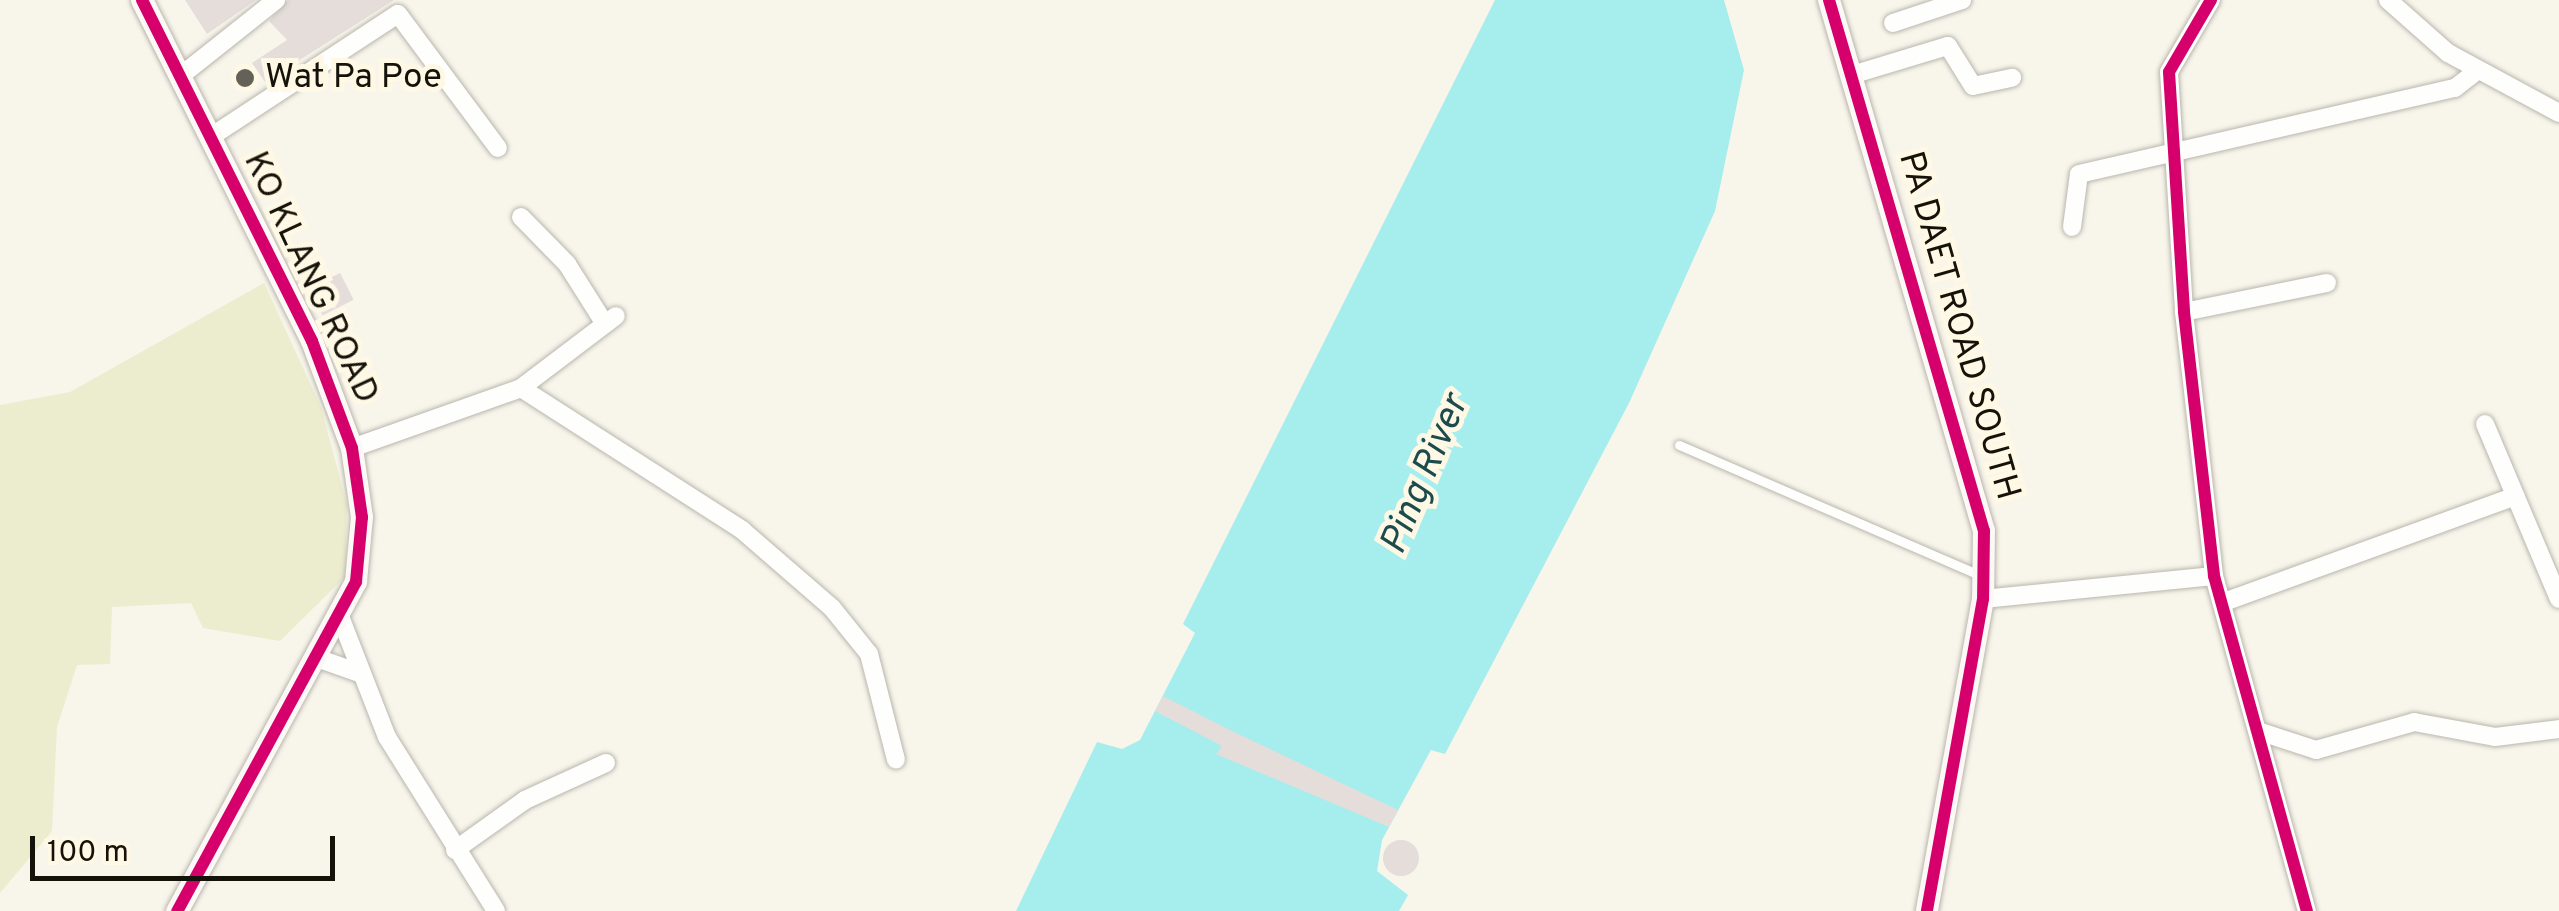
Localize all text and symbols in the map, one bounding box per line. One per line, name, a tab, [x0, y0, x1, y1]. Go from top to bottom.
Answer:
place label: Wat Pa Poe	[265, 57, 442, 99]
marker: Wat Pa Poe	[234, 67, 256, 89]
street label: KO KLANG ROAD	[233, 145, 387, 411]
street label: PA DAET ROAD SOUTH	[1888, 146, 2028, 506]
water label: Ping River	[1372, 388, 1480, 562]
scale bar	[35, 816, 340, 878]
text: 100 m	[47, 835, 129, 872]

